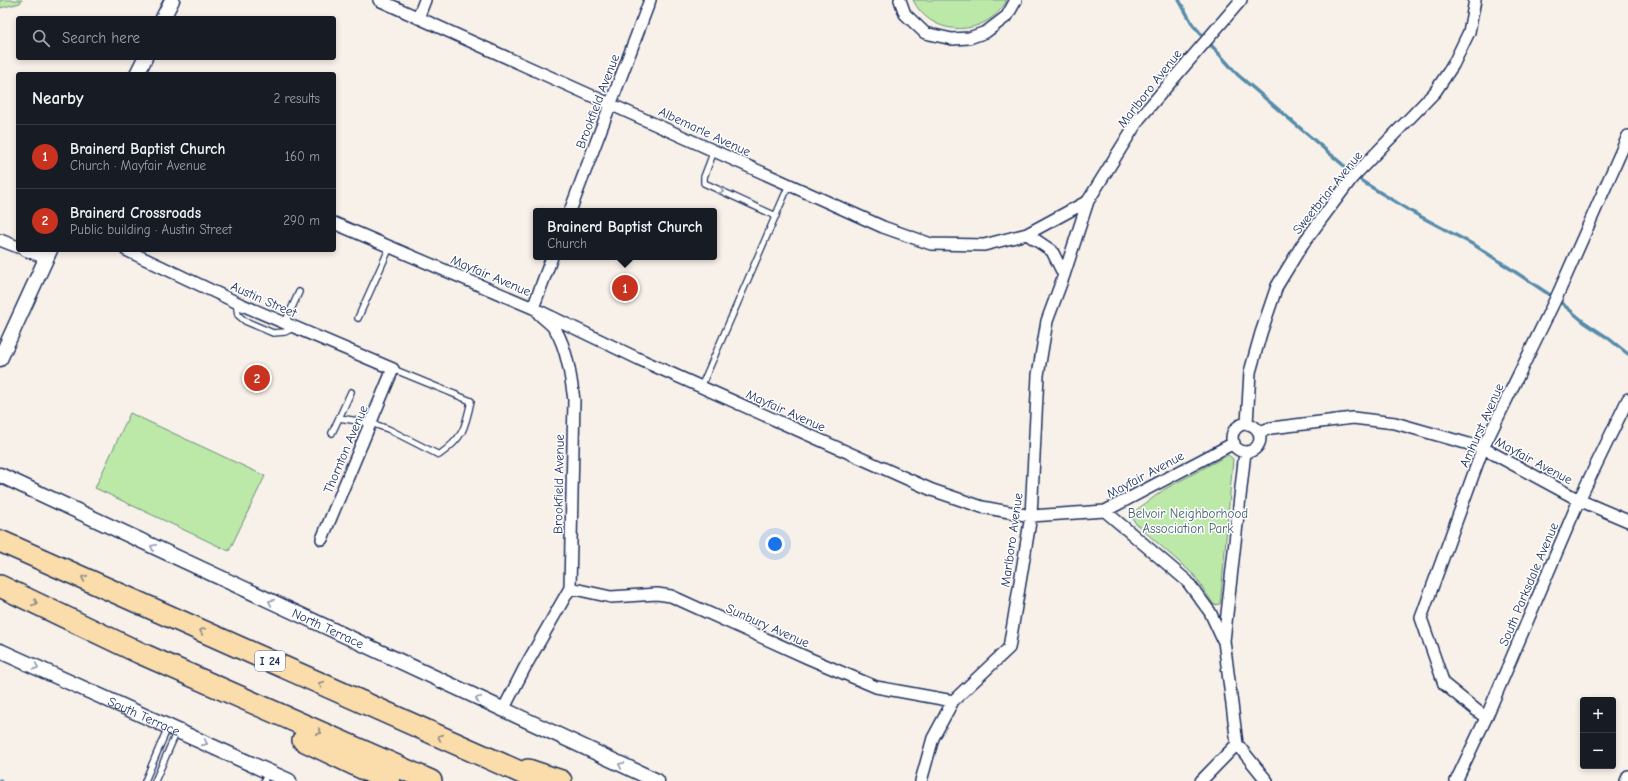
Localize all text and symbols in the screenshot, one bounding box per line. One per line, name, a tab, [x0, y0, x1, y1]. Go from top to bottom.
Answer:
search box	[16, 16, 336, 60]
icon: search	[30, 27, 52, 49]
text: Search here	[62, 29, 140, 47]
street label: Marlboro Avenue	[1114, 46, 1185, 130]
street label: Brookfield Avenue	[573, 51, 623, 150]
text: Nearby	[32, 89, 83, 108]
text: 2 results	[273, 91, 320, 106]
street label: Albemarle Avenue	[656, 104, 754, 160]
text: Brainerd Baptist Church	[70, 140, 225, 158]
street label: Sweetbriar Avenue	[1289, 147, 1366, 237]
text: 1	[42, 149, 48, 164]
text: 160 m	[285, 149, 320, 164]
text: Church · Mayfair Avenue	[70, 158, 206, 173]
one-way arrow	[717, 186, 724, 194]
text: Brainerd Crossroads	[70, 204, 201, 222]
popup	[533, 208, 717, 260]
text: 2	[42, 213, 48, 228]
text: 290 m	[283, 213, 320, 228]
text: Brainerd Baptist Church	[547, 218, 703, 236]
text: Public building · Austin Street	[70, 222, 232, 237]
text: Church	[547, 236, 587, 251]
street label: Mayfair Avenue	[448, 252, 534, 299]
pin: 1	[612, 273, 638, 303]
street label: Austin Street	[229, 278, 300, 321]
pin: 2	[244, 363, 270, 393]
street label: Amhurst Avenue	[1456, 381, 1507, 469]
street label: Mayfair Avenue	[744, 386, 828, 435]
street label: Thornton Avenue	[320, 402, 371, 496]
street label: Brookfield Avenue	[550, 434, 567, 534]
street label: Mayfair Avenue	[1492, 434, 1575, 487]
street label: Mayfair Avenue	[1104, 448, 1187, 501]
street label: Marlboro Avenue	[997, 491, 1026, 588]
park label: Belvoir Neighborhood Association Park	[1128, 506, 1248, 536]
street label: South Parksdale Avenue	[1496, 520, 1562, 648]
your location	[765, 534, 785, 554]
one-way arrow	[150, 544, 158, 552]
one-way arrow	[80, 575, 88, 583]
one-way arrow	[31, 598, 39, 606]
one-way arrow	[268, 599, 276, 607]
street label: Sunbury Avenue	[724, 600, 812, 651]
street label: North Terrace	[290, 605, 367, 652]
one-way arrow	[199, 628, 207, 636]
road number: I 24	[255, 651, 285, 671]
one-way arrow	[32, 662, 39, 670]
one-way arrow	[318, 681, 326, 689]
street label: South Terrace	[105, 694, 183, 739]
one-way arrow	[474, 696, 482, 704]
map controls	[1580, 697, 1616, 769]
button: +	[1580, 697, 1616, 733]
one-way arrow	[315, 727, 323, 735]
one-way arrow	[437, 733, 444, 741]
button: −	[1580, 733, 1616, 769]
one-way arrow	[201, 738, 208, 746]
one-way arrow	[618, 762, 626, 770]

